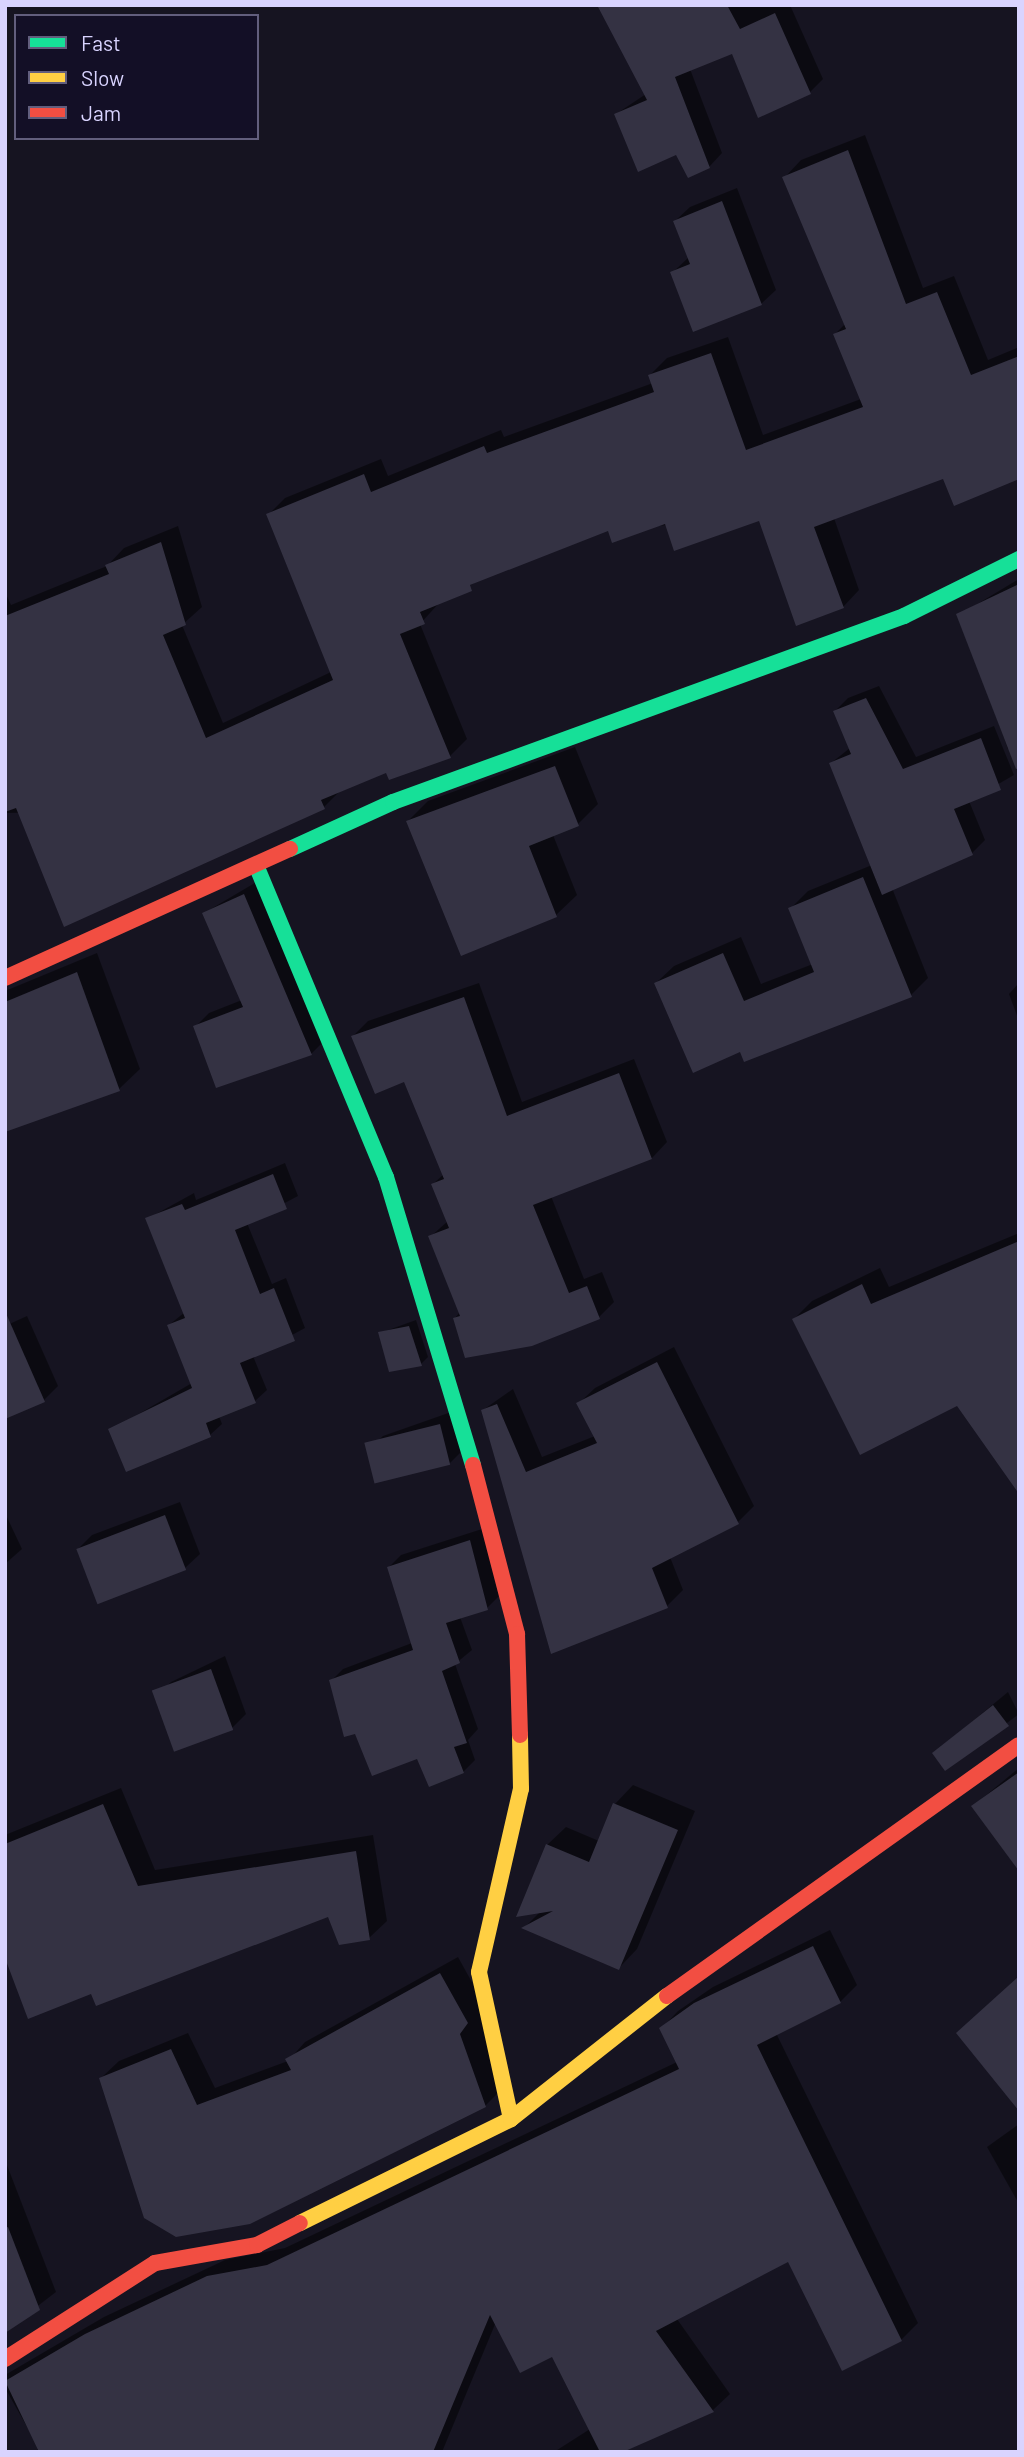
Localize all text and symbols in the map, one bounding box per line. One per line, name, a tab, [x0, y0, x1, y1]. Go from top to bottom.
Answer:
legend	[14, 14, 259, 140]
text: Fast	[81, 30, 121, 55]
text: Slow	[81, 65, 124, 90]
text: Jam	[81, 100, 121, 125]

